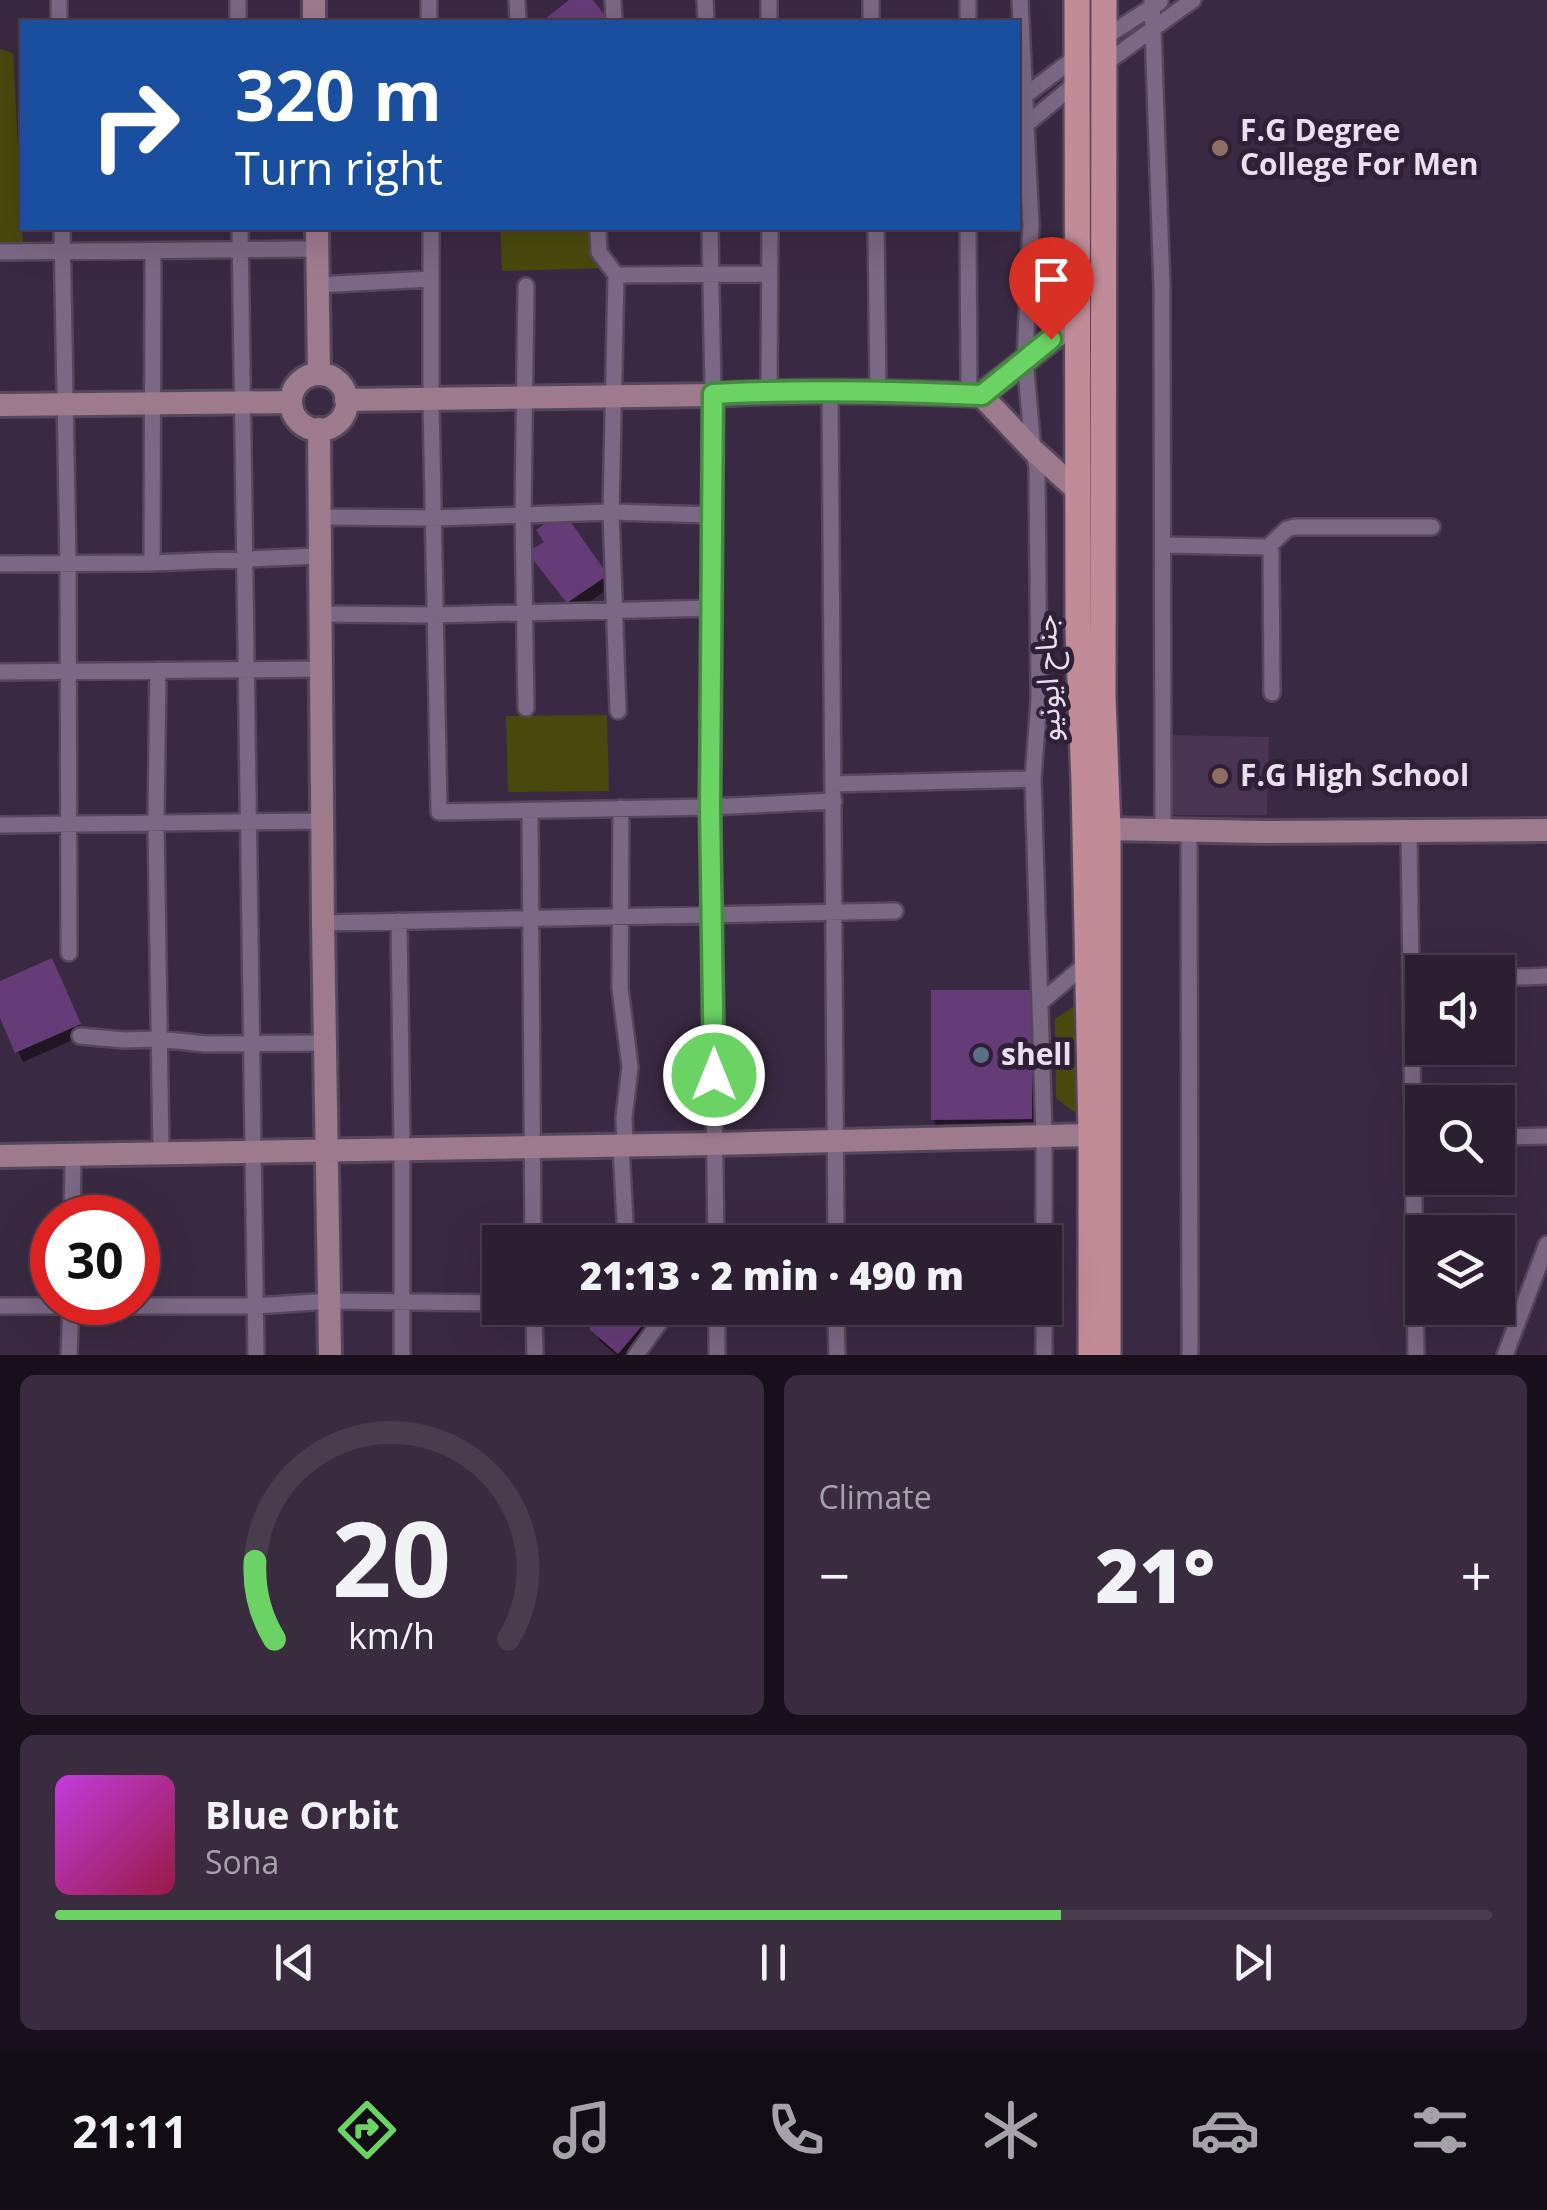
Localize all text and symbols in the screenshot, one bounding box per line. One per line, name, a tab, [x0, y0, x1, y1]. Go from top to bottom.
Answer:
text: 320 m	[235, 46, 442, 142]
icon: right	[70, 60, 200, 190]
place label: F.G Degree College For Men	[1240, 109, 1478, 184]
text: Turn right	[235, 137, 443, 198]
marker: F.G Degree College For Men	[1209, 137, 1231, 159]
pin	[1009, 237, 1094, 340]
icon: arrive	[1024, 252, 1079, 307]
street label: جناح ایونیو	[1024, 614, 1072, 742]
place label: F.G High School	[1240, 754, 1469, 795]
marker: F.G High School	[1209, 765, 1231, 787]
map controls	[1405, 955, 1515, 1325]
button: sound	[1405, 955, 1515, 1065]
position arrow	[662, 1023, 766, 1127]
place label: shell	[1001, 1033, 1072, 1074]
marker: shell	[970, 1044, 992, 1066]
button: search	[1405, 1085, 1515, 1195]
speed limit sign: 30	[30, 1195, 160, 1325]
button: layers	[1405, 1215, 1515, 1325]
text: 21:13 · 2 min · 490 m	[580, 1249, 964, 1301]
text: Climate	[819, 1475, 932, 1518]
text: 20	[332, 1486, 451, 1627]
text: 21°	[1095, 1523, 1215, 1625]
text: −	[819, 1537, 850, 1612]
text: +	[1461, 1537, 1492, 1612]
text: km/h	[348, 1611, 435, 1659]
text: Blue Orbit	[205, 1788, 399, 1840]
text: Sona	[205, 1840, 279, 1883]
icon: previous	[267, 1935, 322, 1990]
icon: pause	[746, 1935, 801, 1990]
icon: next	[1225, 1935, 1280, 1990]
icon: directions	[332, 2095, 402, 2165]
icon: music	[547, 2095, 617, 2165]
icon: phone	[761, 2095, 831, 2165]
icon: climate	[976, 2095, 1046, 2165]
icon: car	[1190, 2095, 1260, 2165]
icon: filters	[1405, 2095, 1475, 2165]
text: 21:11	[72, 2100, 188, 2161]

